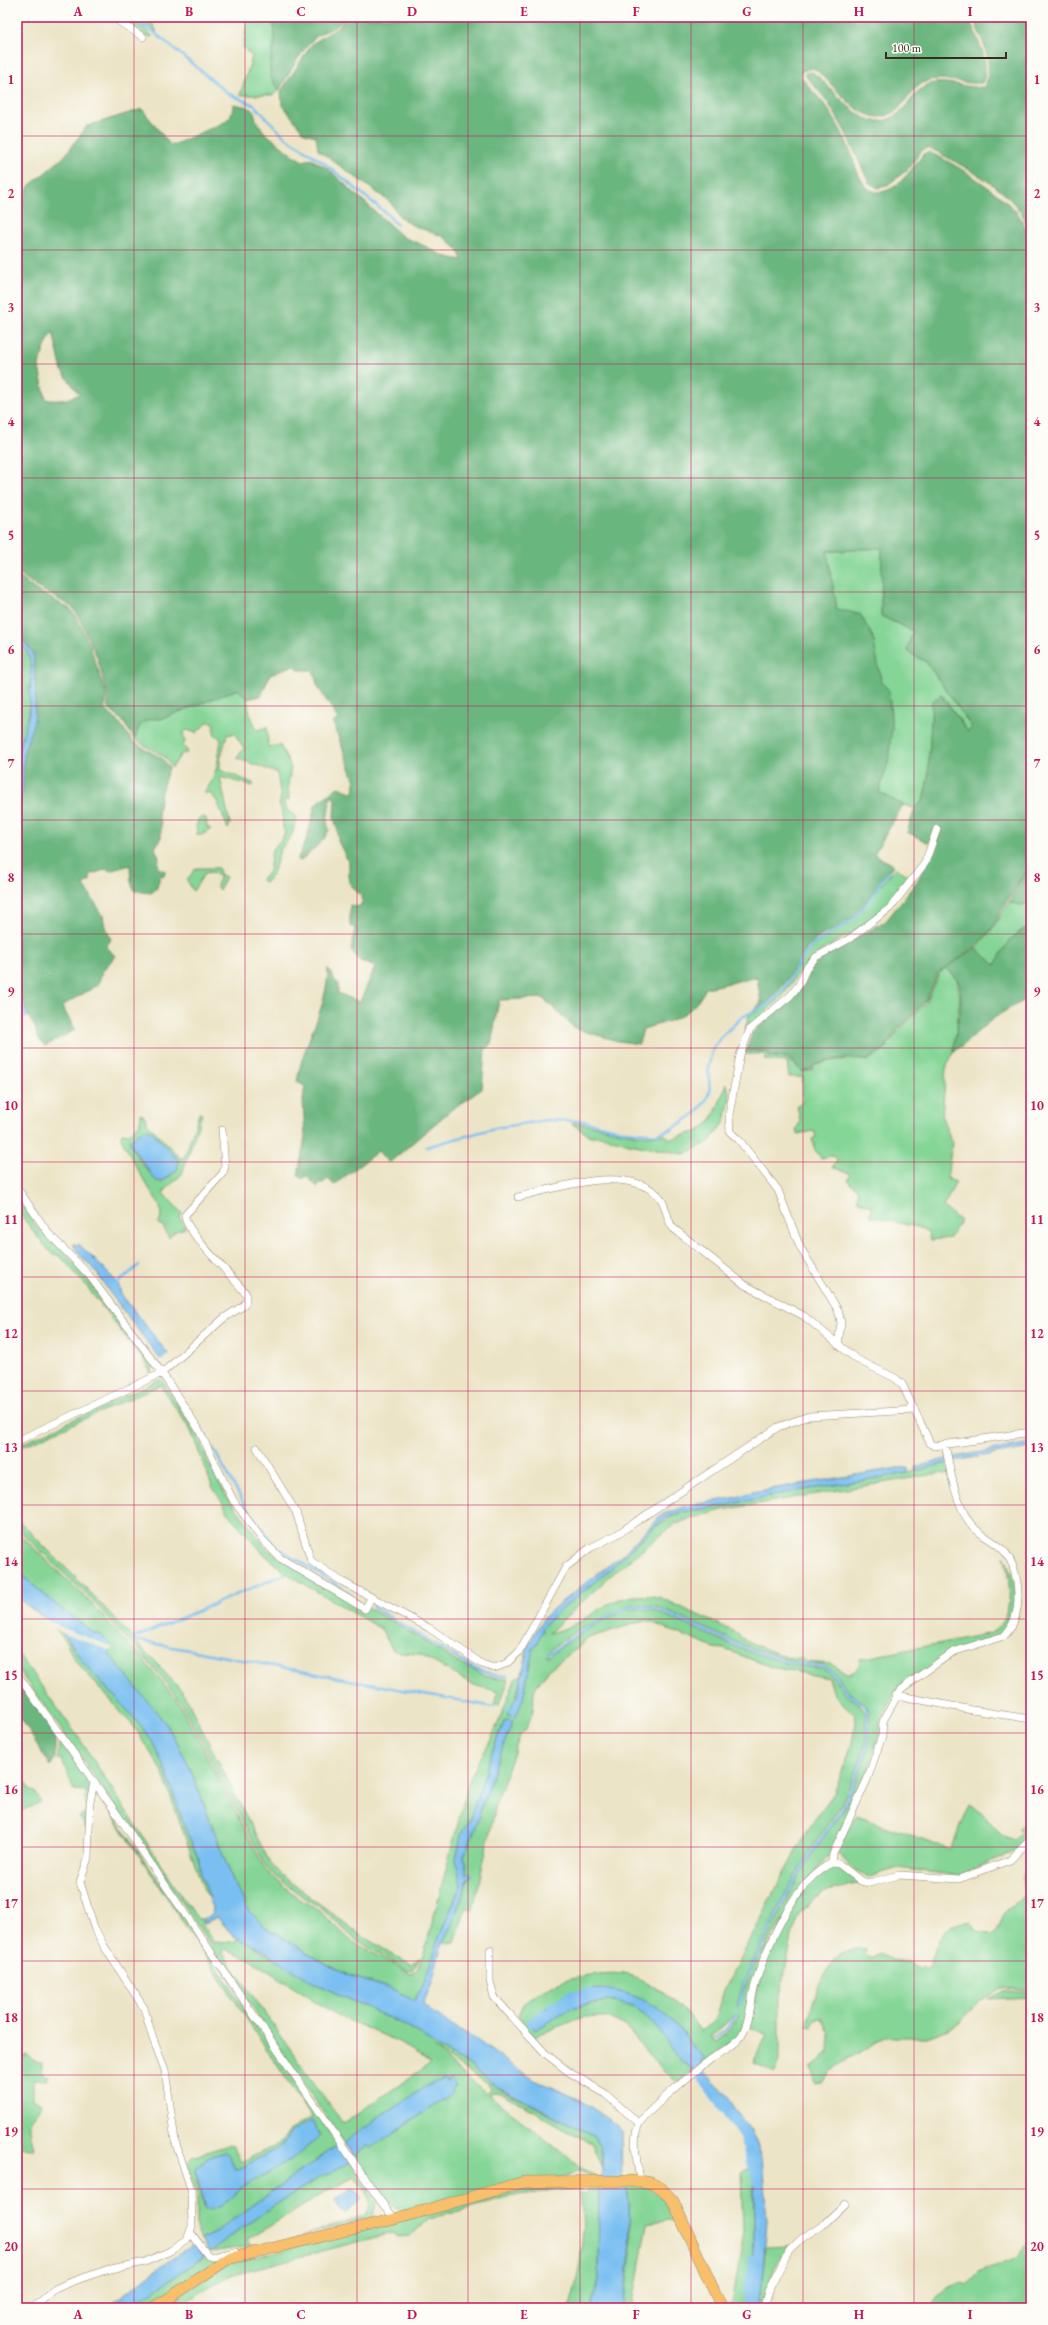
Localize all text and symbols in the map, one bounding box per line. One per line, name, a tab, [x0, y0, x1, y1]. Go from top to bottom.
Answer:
text: A	[72, 3, 83, 20]
text: B	[185, 3, 193, 20]
text: C	[296, 3, 306, 20]
text: D	[407, 3, 417, 20]
text: E	[520, 3, 528, 20]
text: F	[632, 3, 640, 20]
text: G	[742, 3, 752, 20]
text: H	[854, 3, 865, 20]
text: I	[968, 3, 973, 20]
scale bar	[886, 34, 1006, 60]
text: 100 m	[892, 40, 922, 56]
text: 1	[8, 71, 15, 88]
text: 1	[1034, 71, 1041, 88]
text: 2	[8, 185, 15, 202]
text: 2	[1034, 185, 1041, 202]
text: 3	[8, 299, 15, 316]
text: 3	[1034, 299, 1041, 316]
text: 4	[8, 413, 15, 430]
text: 4	[1034, 413, 1041, 430]
text: 5	[8, 527, 14, 544]
text: 5	[1034, 527, 1040, 544]
text: 6	[8, 641, 15, 658]
text: 6	[1034, 641, 1041, 658]
text: 7	[8, 755, 15, 772]
text: 7	[1034, 755, 1041, 772]
text: 8	[8, 869, 15, 886]
text: 8	[1034, 869, 1041, 886]
text: 9	[8, 983, 15, 1000]
text: 9	[1034, 983, 1041, 1000]
text: 10	[4, 1097, 18, 1114]
text: 10	[1030, 1097, 1044, 1114]
text: 11	[4, 1211, 18, 1228]
text: 11	[1030, 1211, 1044, 1228]
text: 12	[4, 1325, 18, 1342]
text: 12	[1030, 1325, 1044, 1342]
text: 13	[4, 1439, 18, 1456]
text: 13	[1030, 1439, 1044, 1456]
text: 14	[4, 1553, 18, 1570]
text: 14	[1030, 1553, 1044, 1570]
text: 15	[4, 1667, 18, 1684]
text: 15	[1030, 1667, 1044, 1684]
text: 16	[4, 1781, 18, 1798]
text: 16	[1030, 1781, 1044, 1798]
text: 17	[4, 1895, 18, 1912]
text: 17	[1030, 1895, 1044, 1912]
text: 18	[4, 2009, 18, 2026]
text: 18	[1030, 2009, 1044, 2026]
text: 19	[4, 2123, 18, 2140]
text: 19	[1030, 2123, 1044, 2140]
text: 20	[4, 2238, 18, 2255]
text: 20	[1030, 2238, 1044, 2255]
text: A	[72, 2306, 83, 2323]
text: B	[185, 2306, 193, 2323]
text: C	[296, 2306, 306, 2323]
text: D	[407, 2306, 417, 2323]
text: E	[520, 2306, 528, 2323]
text: F	[632, 2306, 640, 2323]
text: G	[742, 2306, 752, 2323]
text: H	[854, 2306, 865, 2323]
text: I	[968, 2306, 973, 2323]

